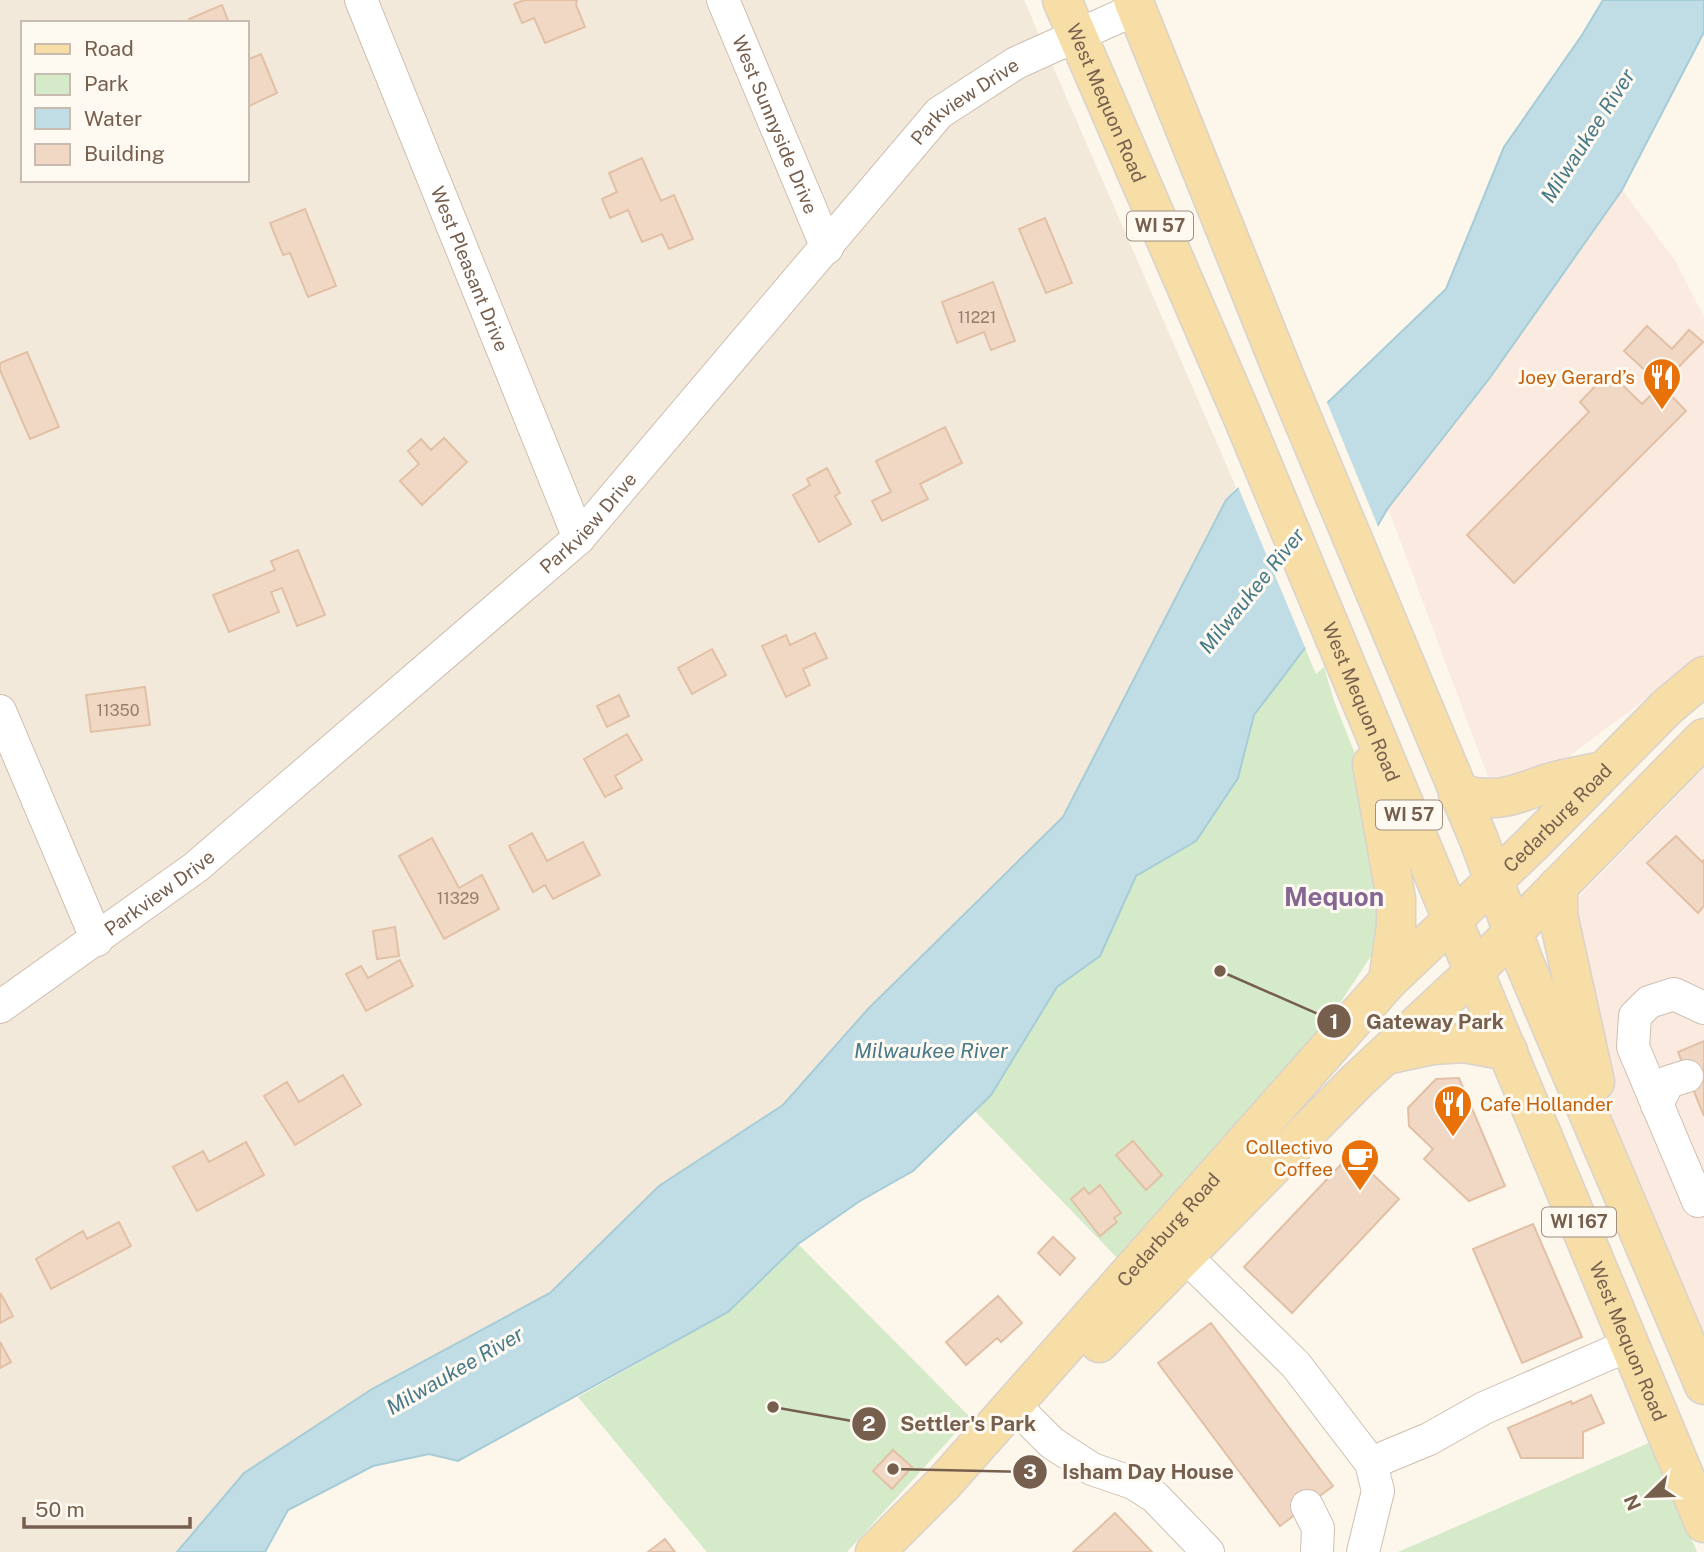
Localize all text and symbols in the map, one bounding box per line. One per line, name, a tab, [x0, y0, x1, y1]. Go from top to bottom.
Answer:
street label: West Mequon Road	[1063, 20, 1150, 185]
legend	[21, 21, 248, 182]
street label: West Sunnyside Drive	[728, 32, 822, 217]
text: Road	[84, 36, 134, 61]
street label: Parkview Drive	[906, 53, 1023, 149]
water label: Milwaukee River	[1535, 63, 1641, 207]
text: Park	[84, 71, 129, 96]
text: Water	[84, 106, 142, 131]
text: Building	[84, 141, 165, 166]
street label: West Pleasant Drive	[427, 183, 513, 355]
road number: WI 57	[1127, 211, 1193, 240]
house number: 11221	[958, 308, 996, 327]
restaurant icon: Joey Gerard’s	[1641, 356, 1683, 411]
place label: Joey Gerard’s	[1518, 366, 1635, 388]
street label: Parkview Drive	[535, 468, 641, 578]
water label: Milwaukee River	[1193, 522, 1310, 658]
street label: West Mequon Road	[1318, 619, 1404, 785]
house number: 11350	[96, 701, 140, 720]
street label: Cedarburg Road	[1499, 759, 1616, 877]
road number: WI 57	[1376, 800, 1442, 830]
street label: Parkview Drive	[100, 845, 219, 940]
district label: Mequon	[1284, 881, 1384, 912]
house number: 11329	[437, 889, 479, 908]
callout: Gateway Park	[1317, 1000, 1518, 1042]
text: 1	[1330, 1009, 1339, 1034]
text: Gateway Park	[1366, 1009, 1504, 1034]
water label: Milwaukee River	[854, 1038, 1009, 1063]
restaurant icon: Cafe Hollander	[1432, 1083, 1474, 1138]
place label: Cafe Hollander	[1480, 1093, 1613, 1115]
place label: Collectivo Coffee	[1246, 1136, 1333, 1180]
cafe icon: Collectivo Coffee	[1339, 1137, 1381, 1192]
street label: Cedarburg Road	[1112, 1168, 1224, 1291]
road number: WI 167	[1542, 1208, 1616, 1237]
street label: West Mequon Road	[1585, 1258, 1671, 1424]
water label: Milwaukee River	[382, 1321, 529, 1420]
callout: Settler's Park	[851, 1403, 1051, 1445]
text: 2	[862, 1411, 876, 1436]
text: Settler's Park	[900, 1411, 1036, 1436]
callout: Isham Day House	[1013, 1451, 1248, 1493]
text: 3	[1023, 1459, 1037, 1484]
text: Isham Day House	[1062, 1459, 1234, 1484]
north arrow	[1613, 1461, 1683, 1531]
scale bar	[24, 1486, 191, 1530]
text: N	[1619, 1492, 1645, 1514]
text: 50 m	[35, 1497, 85, 1522]

